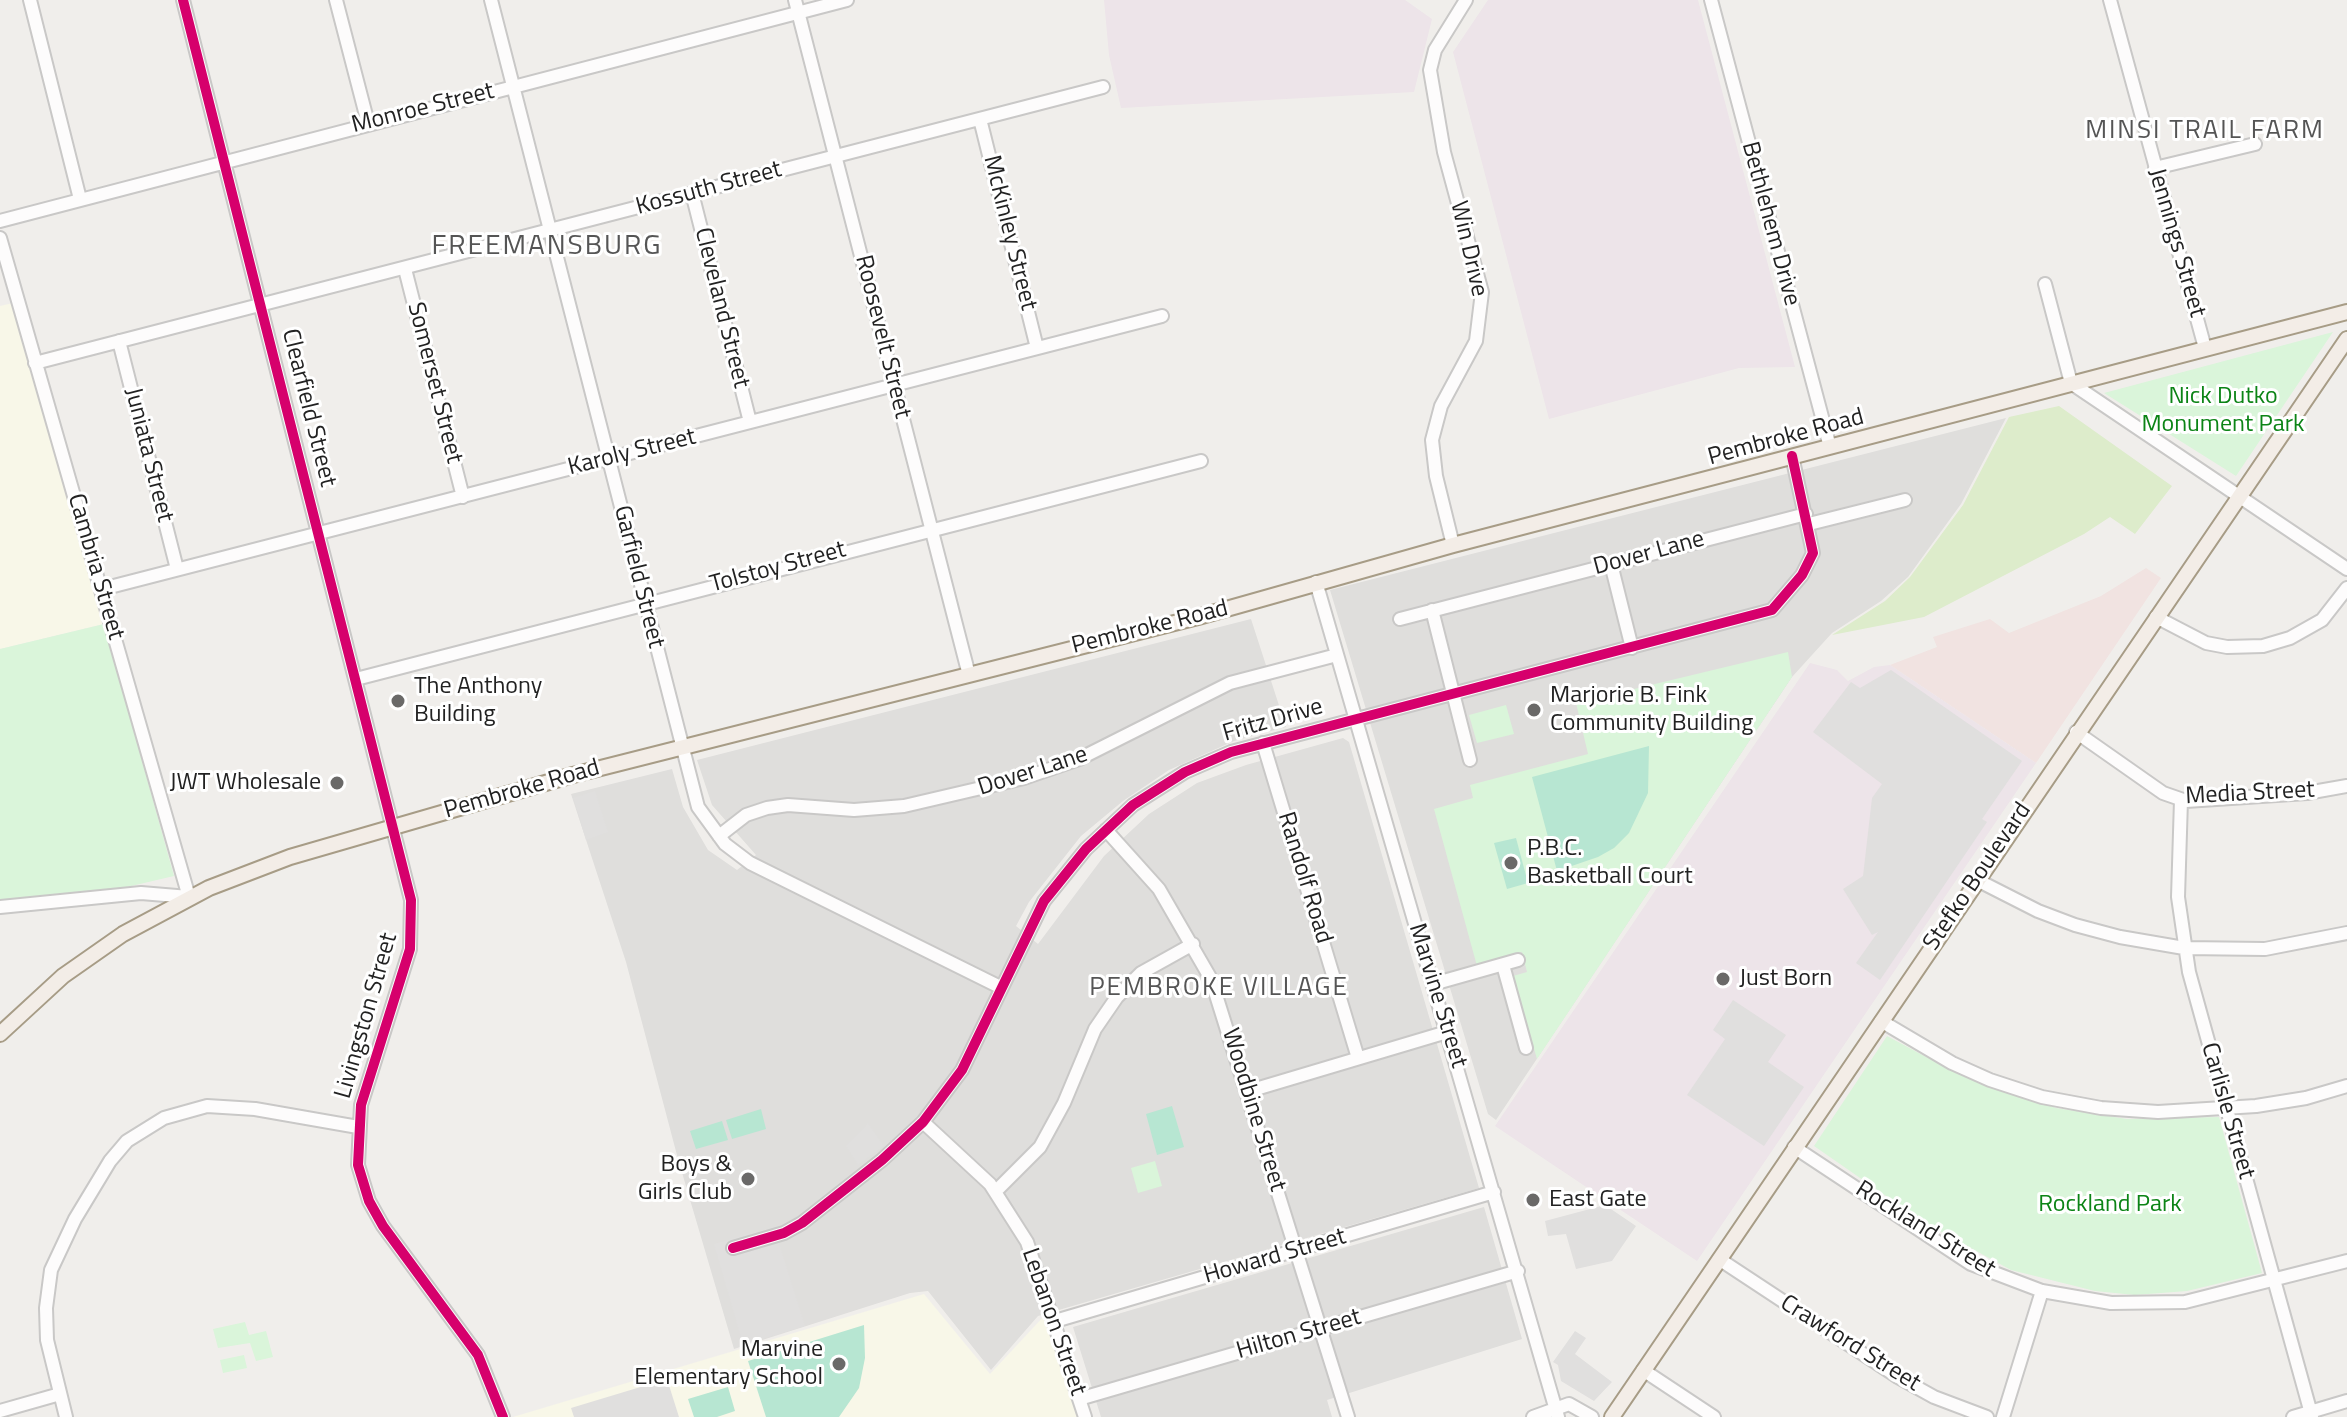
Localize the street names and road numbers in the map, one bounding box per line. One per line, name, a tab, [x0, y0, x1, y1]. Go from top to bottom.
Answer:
street label: Monroe Street	[349, 77, 497, 141]
street label: Bethlehem Drive	[1734, 139, 1806, 309]
street label: McKinley Street	[976, 153, 1042, 313]
street label: Kossuth Street	[633, 156, 785, 222]
street label: Jennings Street	[2141, 165, 2211, 321]
street label: Win Drive	[1443, 198, 1493, 300]
street label: Cleveland Street	[687, 225, 755, 391]
street label: Roosevelt Street	[848, 252, 916, 422]
street label: Somerset Street	[400, 299, 468, 467]
street label: Clearfield Street	[274, 326, 342, 490]
street label: Juniata Street	[117, 385, 179, 525]
street label: Pembroke Road	[1705, 403, 1867, 473]
street label: Karoly Street	[565, 423, 699, 483]
street label: Cambria Street	[60, 491, 130, 643]
street label: Garfield Street	[606, 503, 670, 651]
street label: Dover Lane	[1590, 525, 1708, 583]
street label: Tolstoy Street	[707, 536, 849, 600]
street label: Pembroke Road	[1069, 595, 1231, 661]
street label: Fritz Drive	[1220, 693, 1326, 749]
street label: Dover Lane	[975, 741, 1091, 803]
street label: Pembroke Road	[441, 754, 603, 826]
street label: Media Street	[2185, 776, 2315, 812]
street label: Stefko Boulevard	[1918, 798, 2038, 956]
street label: Randolf Road	[1270, 809, 1338, 947]
street label: Marvine Street	[1401, 920, 1473, 1072]
street label: Livingston Street	[330, 930, 404, 1102]
street label: Woodbine Street	[1215, 1025, 1291, 1195]
street label: Carlisle Street	[2194, 1040, 2260, 1182]
street label: Rockland Street	[1850, 1176, 2000, 1284]
street label: Howard Street	[1201, 1223, 1349, 1291]
street label: Lebanon Street	[1014, 1245, 1092, 1399]
street label: Crawford Street	[1775, 1289, 1925, 1399]
street label: Hilton Street	[1233, 1303, 1365, 1367]

